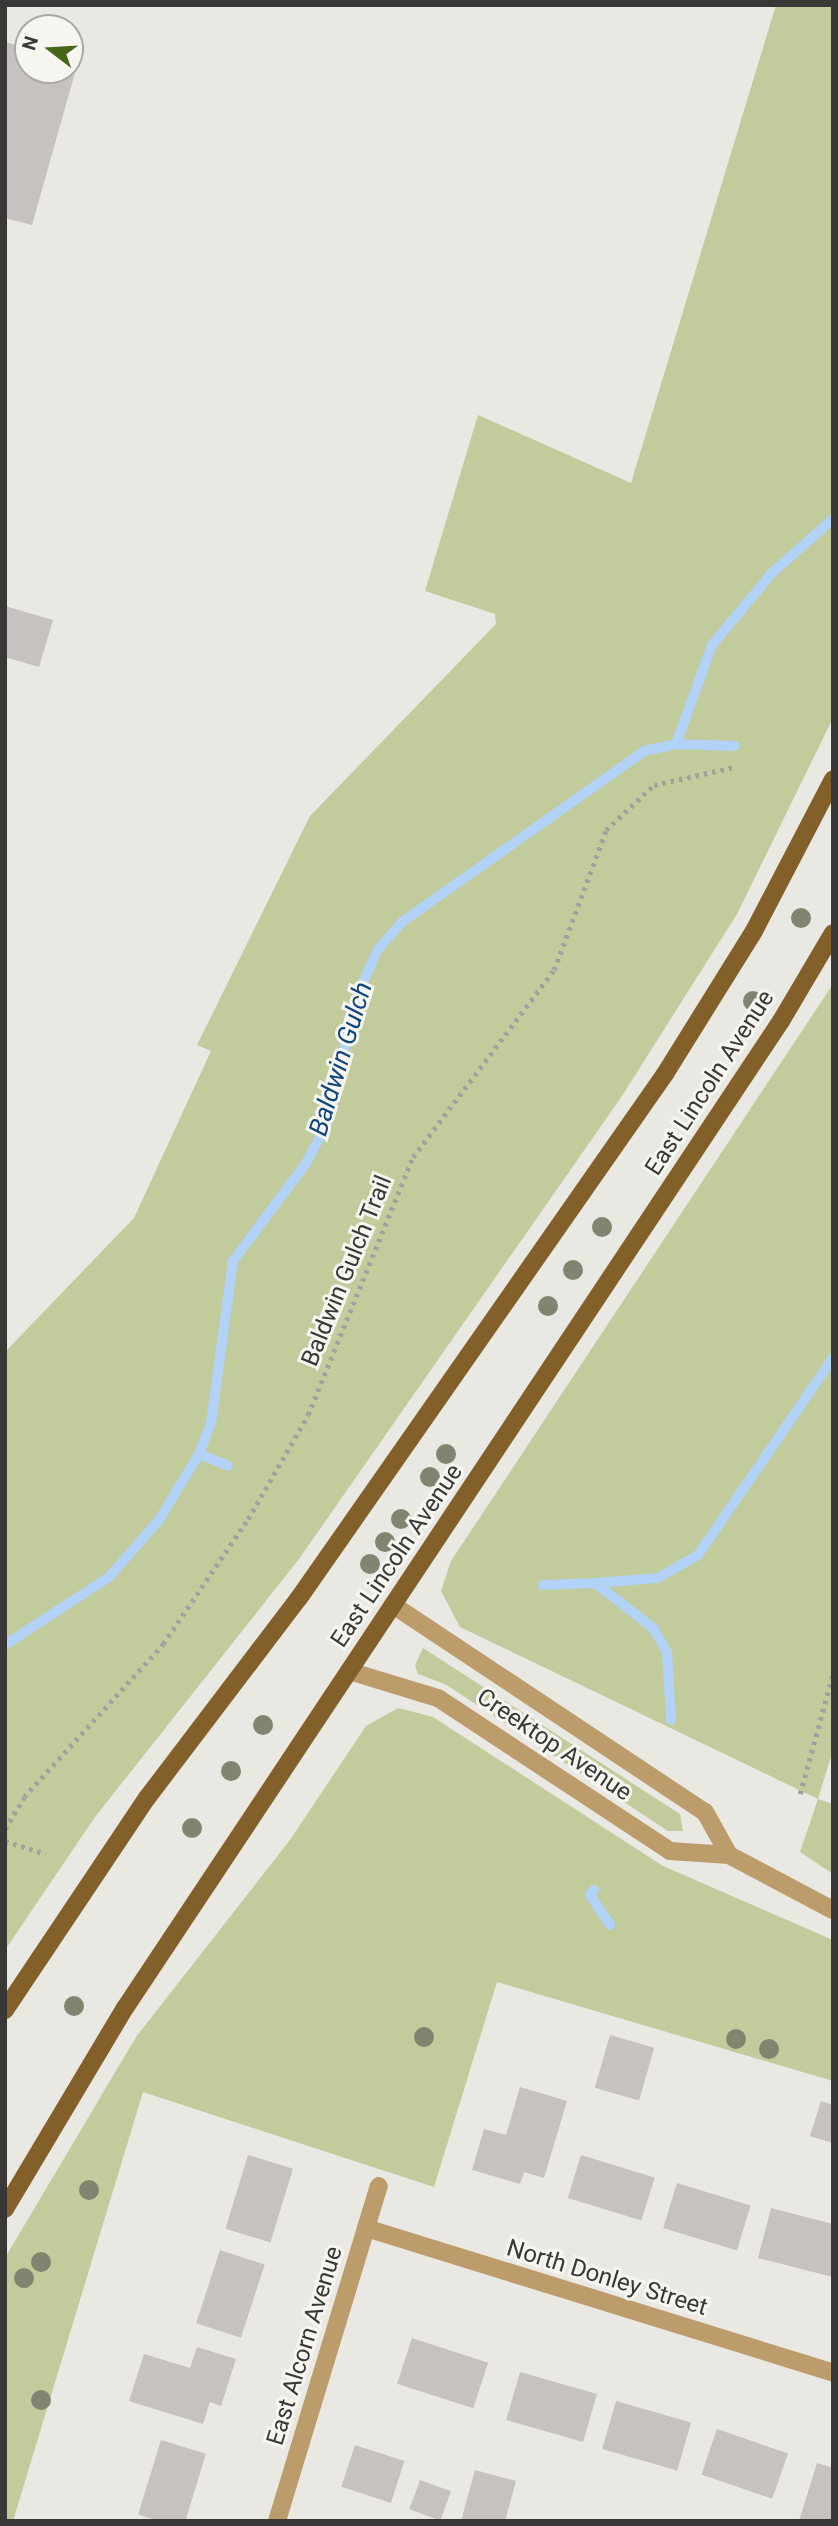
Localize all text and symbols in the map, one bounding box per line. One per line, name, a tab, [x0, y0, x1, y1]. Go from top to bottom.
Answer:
north arrow	[14, 14, 84, 84]
text: N	[17, 34, 43, 53]
water label: Baldwin Gulch	[303, 978, 379, 1140]
street label: East Lincoln Avenue	[639, 985, 781, 1181]
street label: Baldwin Gulch Trail	[296, 1171, 398, 1371]
street label: East Lincoln Avenue	[325, 1459, 469, 1653]
street label: Creektop Avenue	[471, 1683, 637, 1807]
street label: North Donley Street	[503, 2234, 711, 2322]
street label: East Alcorn Avenue	[261, 2243, 349, 2449]

